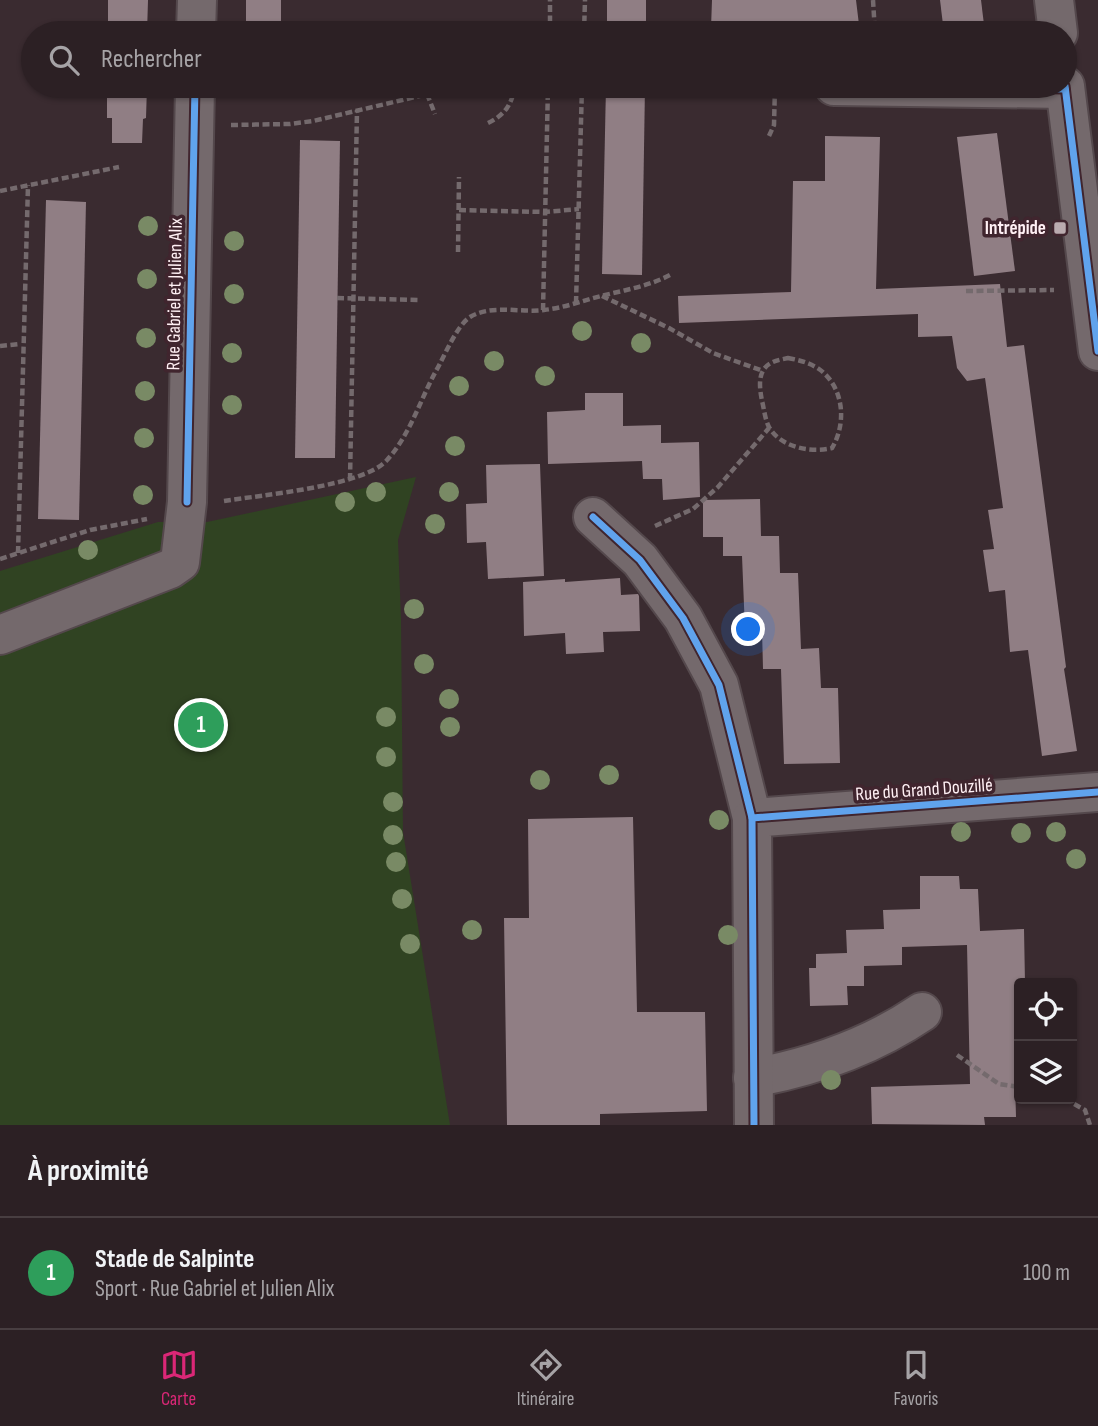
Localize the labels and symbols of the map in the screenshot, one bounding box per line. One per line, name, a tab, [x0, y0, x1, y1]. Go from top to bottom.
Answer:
place label: Intrépide	[985, 217, 1046, 240]
street label: Rue Gabriel et Julien Alix	[162, 218, 188, 370]
marker: Intrépide	[1052, 220, 1068, 236]
your location	[731, 612, 765, 646]
pin: 1	[178, 699, 224, 751]
street label: Rue du Grand Douzillé	[855, 774, 993, 806]

